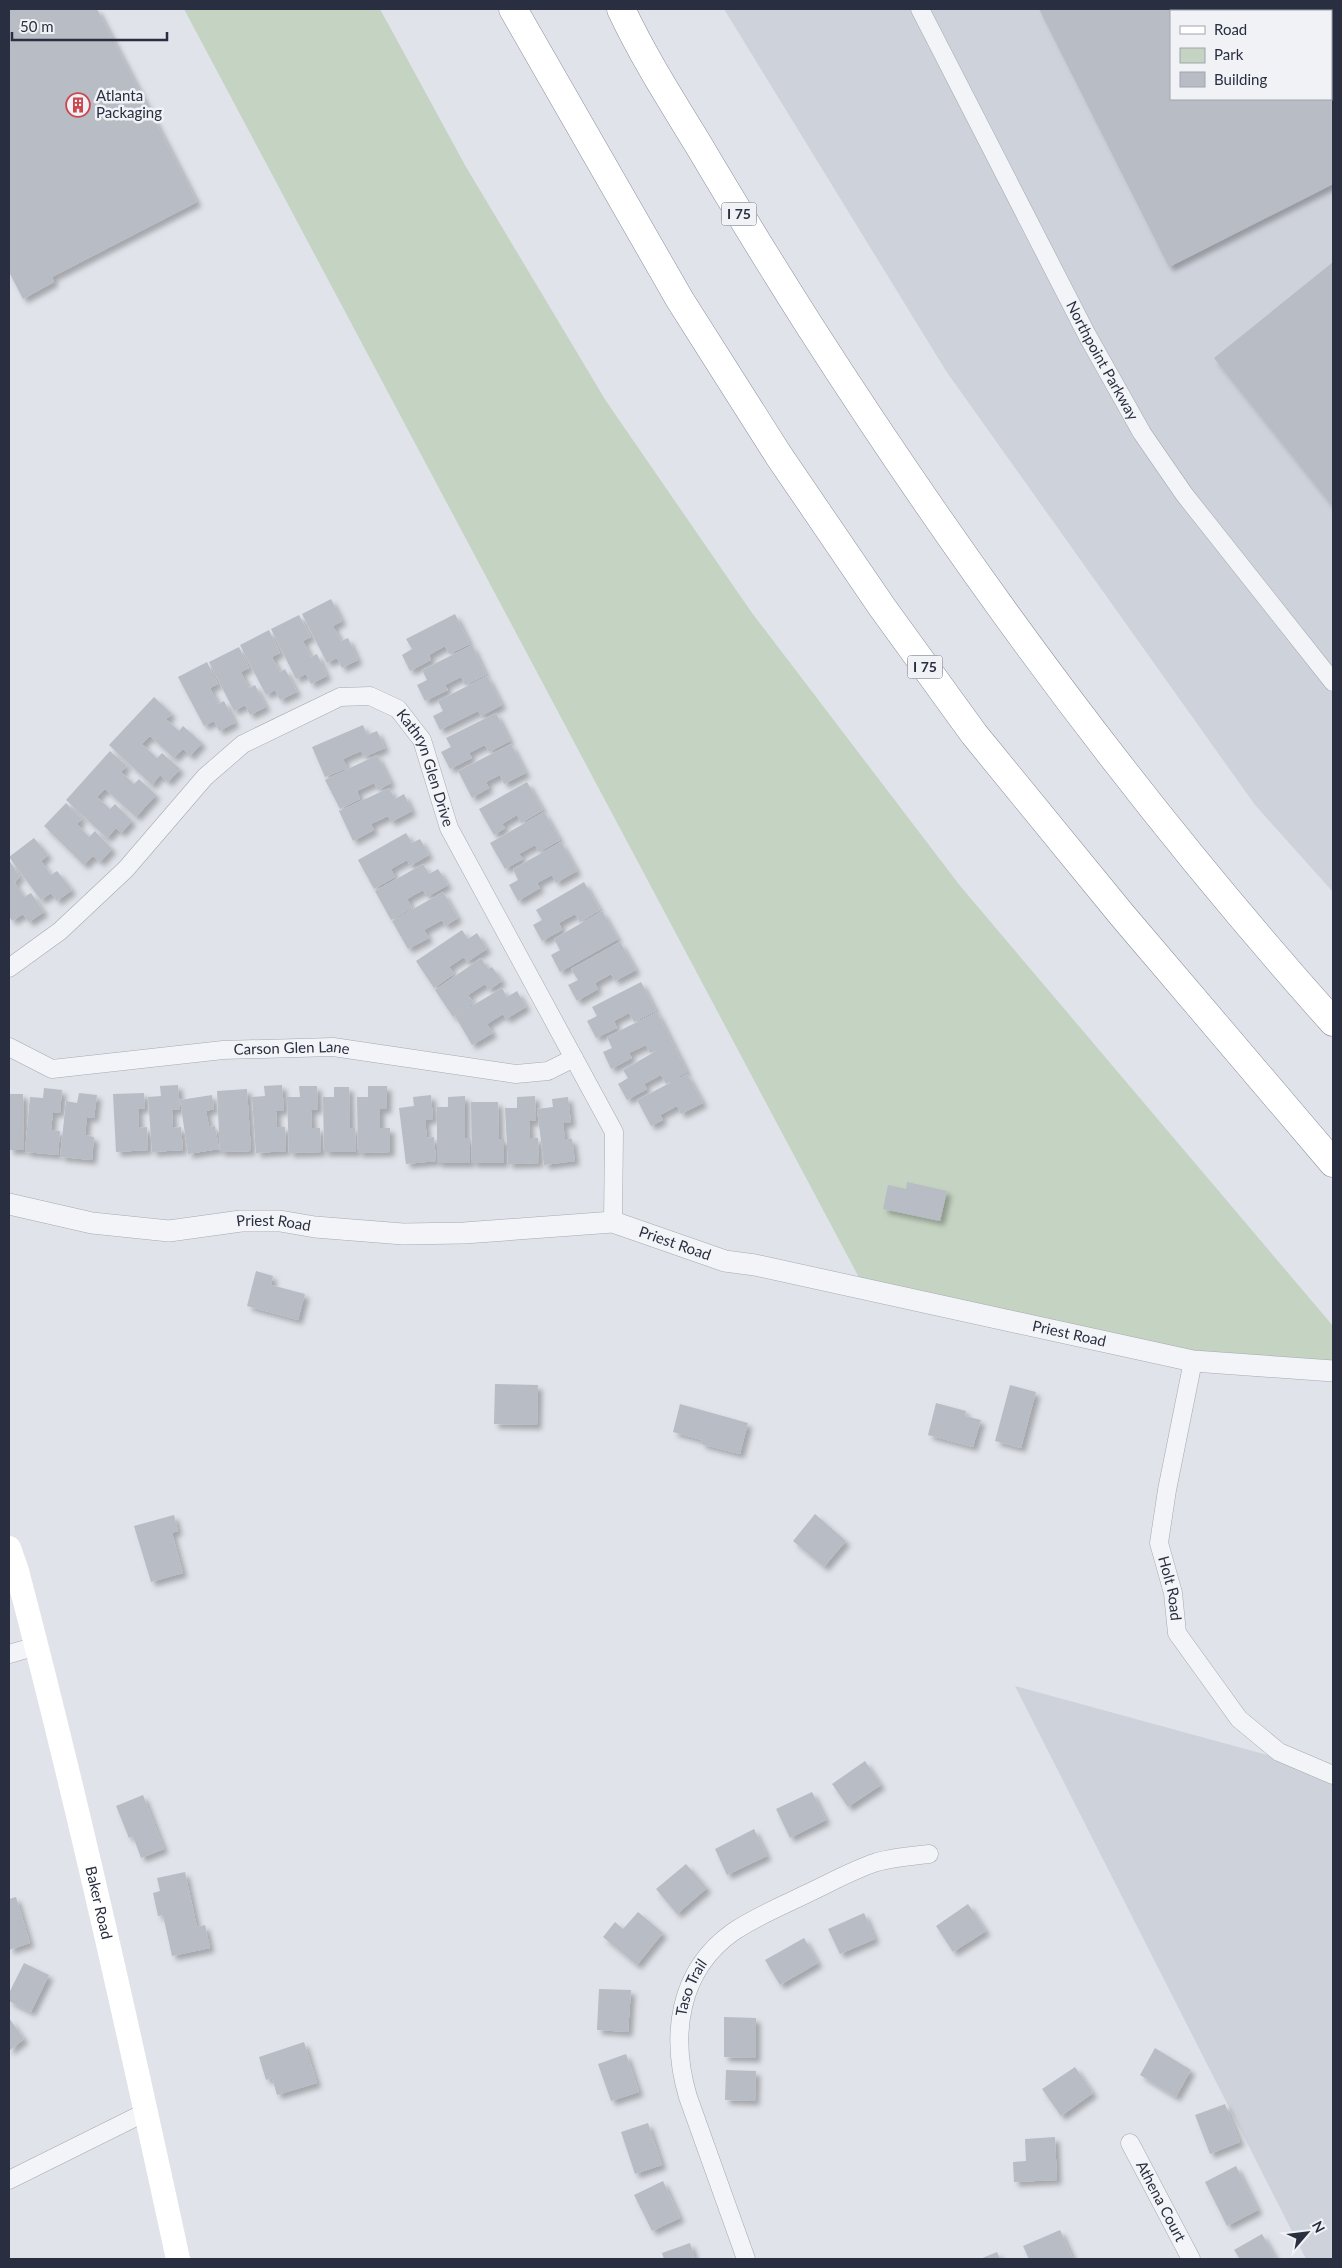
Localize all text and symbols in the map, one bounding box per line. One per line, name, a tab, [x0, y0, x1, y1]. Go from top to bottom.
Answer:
scale bar	[12, 10, 168, 42]
legend	[1170, 10, 1332, 100]
text: 50 m	[20, 17, 54, 35]
text: Road	[1214, 20, 1247, 38]
text: Park	[1214, 45, 1244, 63]
text: Building	[1214, 70, 1267, 88]
place label: Atlanta Packaging	[96, 86, 162, 121]
building icon: Atlanta Packaging	[65, 92, 91, 118]
road number: I 75	[722, 202, 756, 225]
street label: Northpoint Parkway	[1063, 298, 1143, 423]
road number: I 75	[908, 656, 942, 679]
street label: Kathryn Glen Drive	[393, 705, 458, 829]
street label: Carson Glen Lane	[233, 1037, 351, 1058]
street label: Priest Road	[235, 1211, 312, 1234]
street label: Priest Road	[637, 1222, 714, 1263]
street label: Priest Road	[1031, 1316, 1108, 1350]
street label: Holt Road	[1155, 1554, 1186, 1621]
street label: Baker Road	[82, 1864, 117, 1941]
street label: Taso Trail	[671, 1955, 710, 2018]
street label: Athena Court	[1133, 2157, 1190, 2245]
north arrow	[1282, 2208, 1332, 2258]
text: N	[1309, 2218, 1329, 2235]

